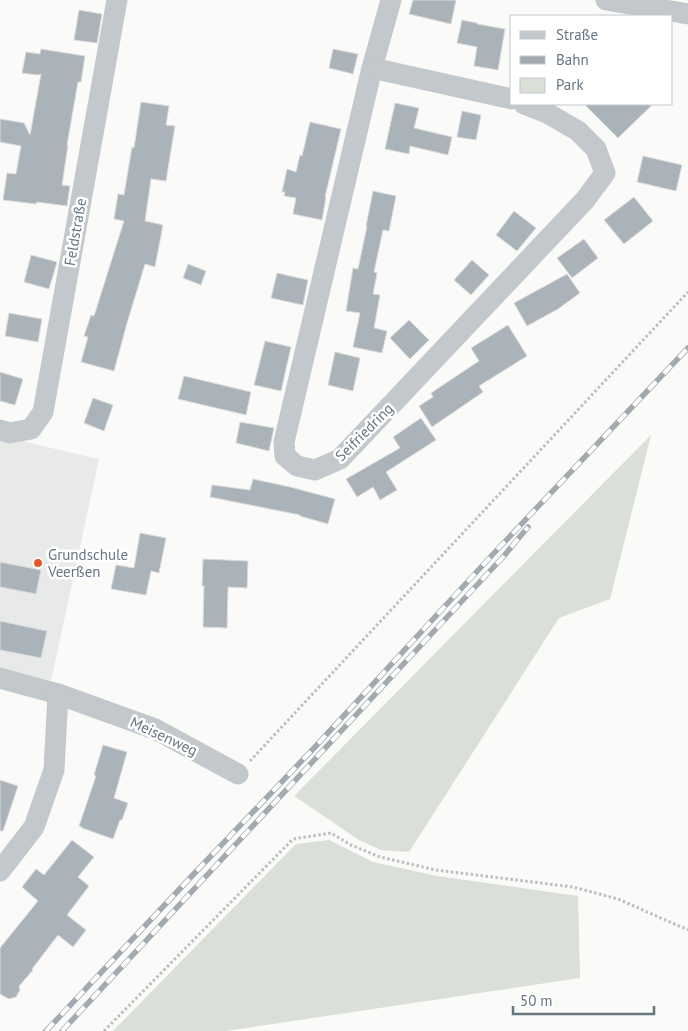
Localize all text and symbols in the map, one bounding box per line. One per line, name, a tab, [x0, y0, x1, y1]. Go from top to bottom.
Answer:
legend	[510, 15, 673, 105]
text: Straße	[556, 25, 598, 44]
text: Bahn	[556, 50, 589, 69]
text: Park	[556, 75, 584, 94]
street label: Feldstraße	[60, 197, 90, 267]
street label: Seifriedring	[331, 399, 397, 465]
place label: Grundschule Veerßen	[47, 545, 128, 581]
marker: Grundschule Veerßen	[32, 557, 44, 569]
street label: Meisenweg	[127, 712, 201, 760]
scale bar	[513, 984, 654, 1016]
text: 50 m	[520, 991, 553, 1010]

